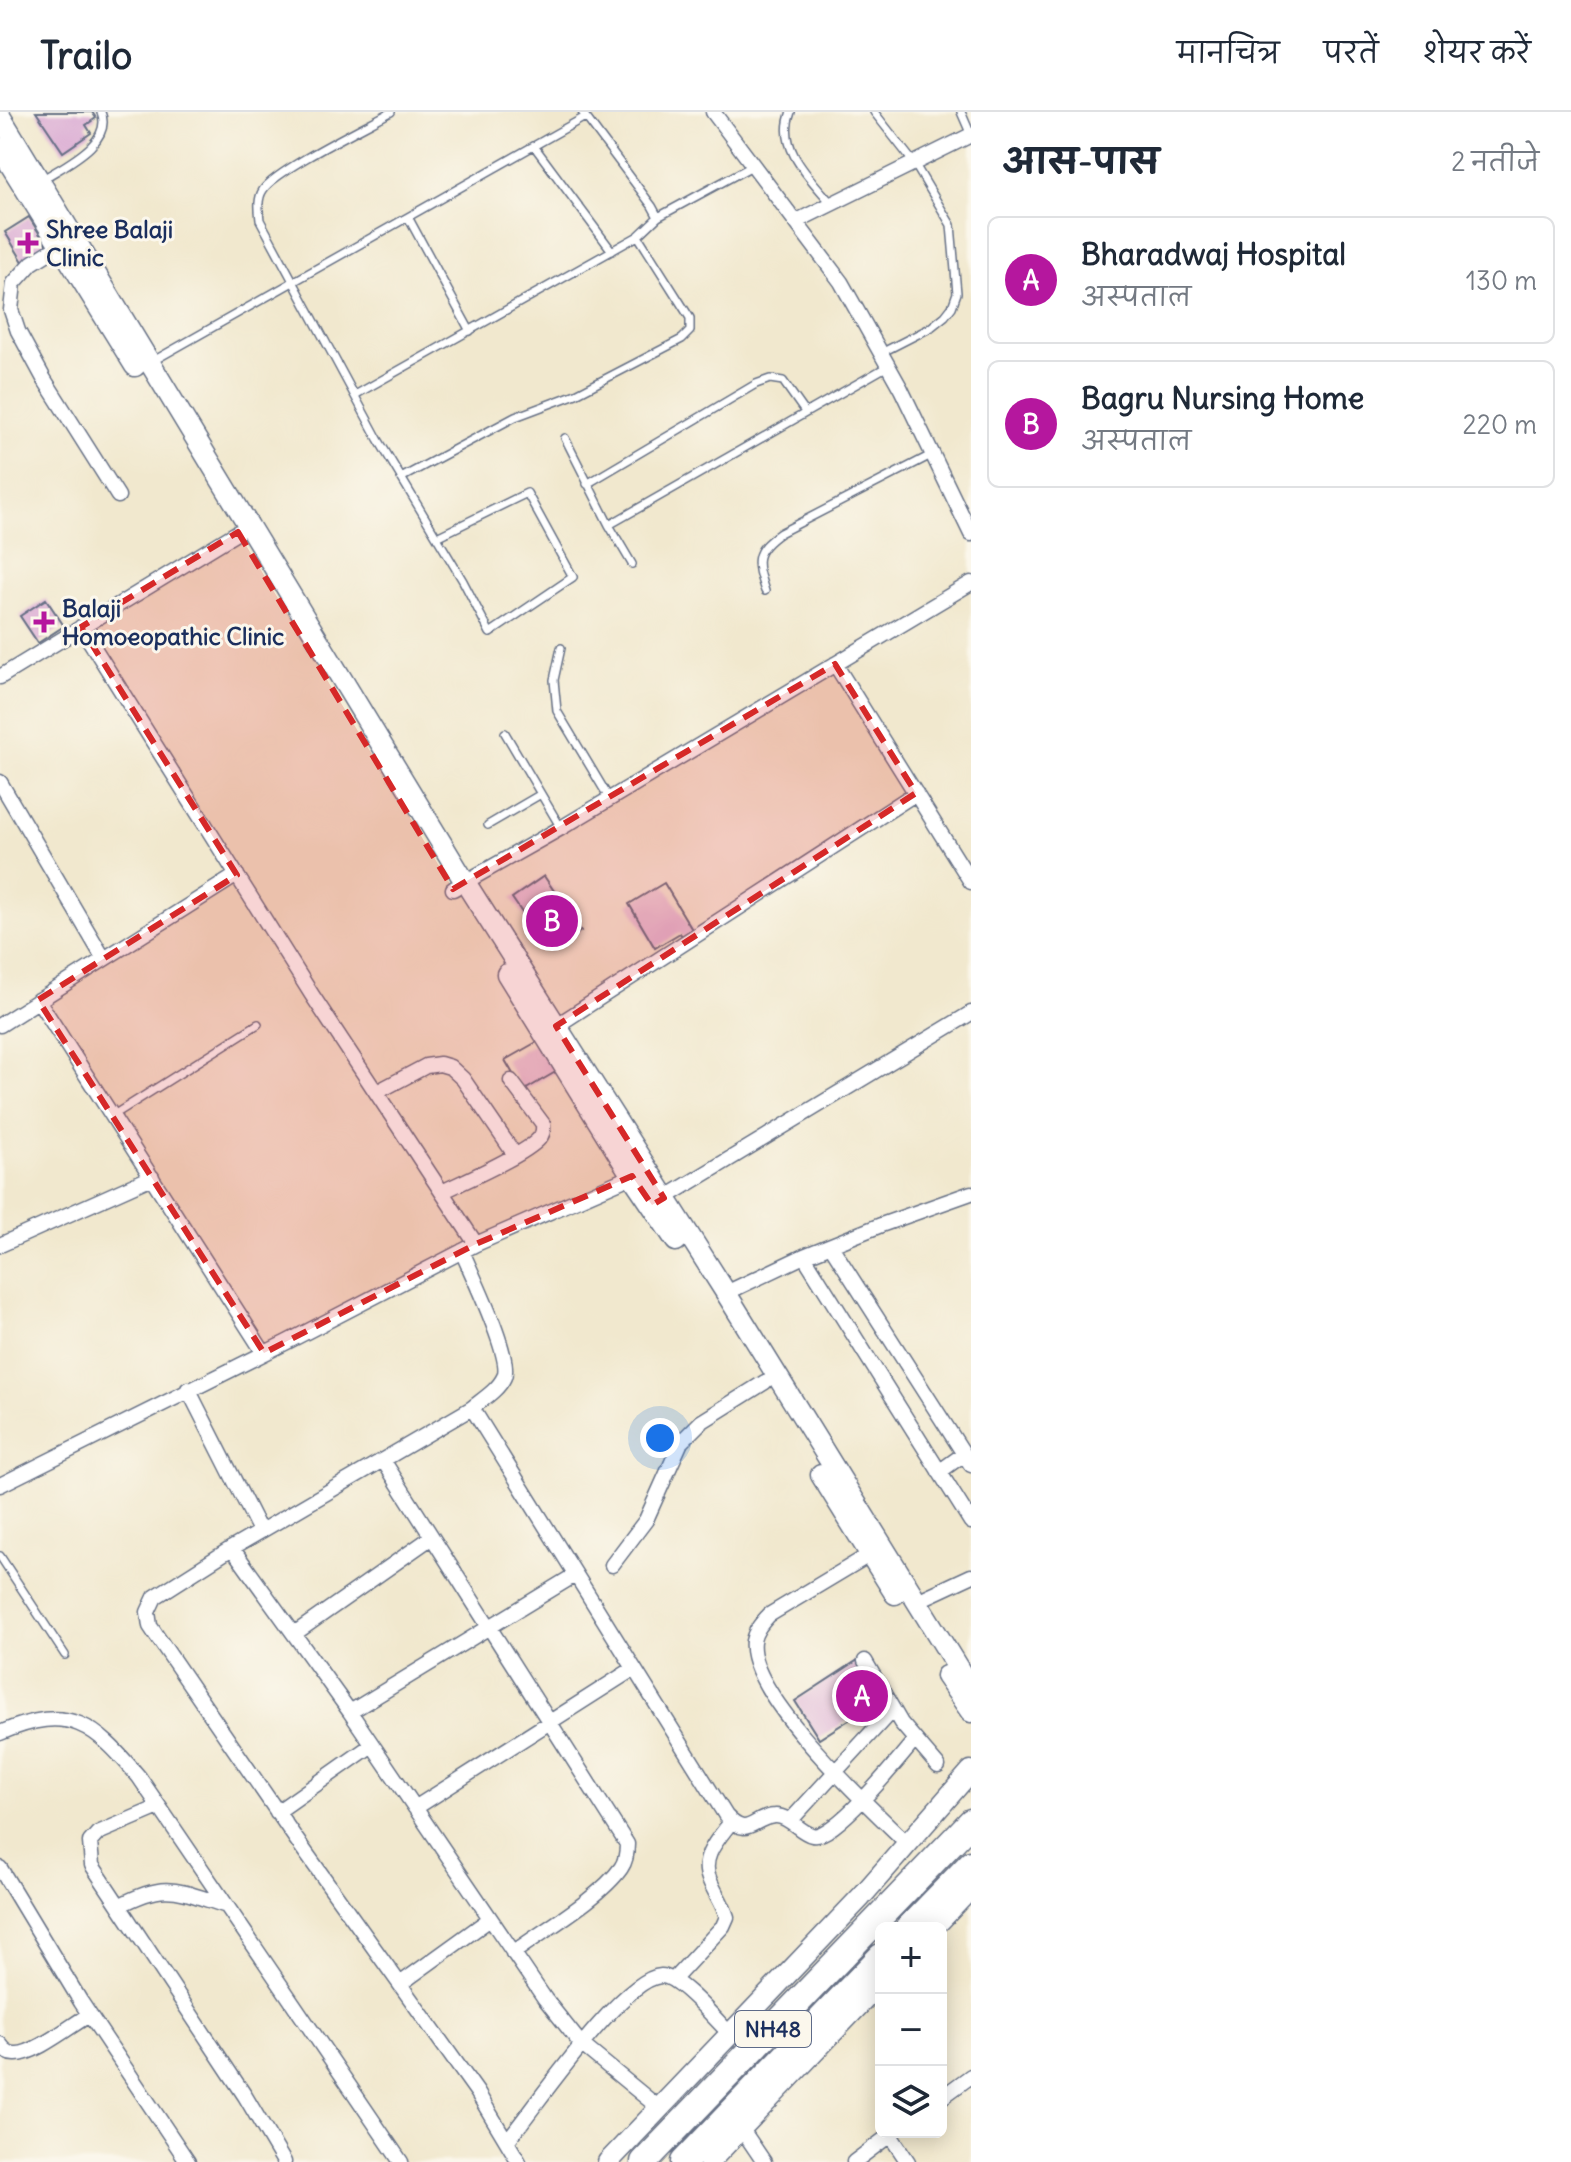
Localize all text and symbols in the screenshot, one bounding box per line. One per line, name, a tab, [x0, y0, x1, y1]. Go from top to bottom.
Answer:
text: Trailo	[40, 32, 132, 79]
text: मानचित्र	[1177, 35, 1280, 71]
text: परतें	[1324, 35, 1379, 71]
text: शेयर करें	[1423, 35, 1531, 71]
text: आस-पास	[1003, 139, 1159, 182]
text: 2 नतीजे	[1451, 145, 1539, 178]
place label: Shree Balaji Clinic	[46, 214, 173, 272]
marker: Shree Balaji Clinic	[17, 232, 39, 254]
text: Bharadwaj Hospital	[1081, 235, 1346, 273]
text: A	[1023, 264, 1039, 297]
text: 130 m	[1466, 264, 1537, 297]
text: अस्पताल	[1081, 280, 1191, 313]
text: Bagru Nursing Home	[1081, 379, 1364, 417]
text: B	[1022, 408, 1040, 441]
text: 220 m	[1462, 408, 1537, 441]
text: अस्पताल	[1081, 424, 1191, 457]
place label: Balaji Homoeopathic Clinic	[62, 593, 284, 651]
marker: Balaji Homoeopathic Clinic	[33, 611, 55, 633]
pin: B	[526, 891, 578, 951]
your location	[640, 1418, 680, 1458]
pin: A	[836, 1666, 888, 1726]
map controls	[875, 1922, 947, 2138]
button: +	[875, 1922, 947, 1994]
button: −	[875, 1994, 947, 2066]
road number: NH48	[735, 2011, 811, 2047]
button: layers	[875, 2066, 947, 2138]

